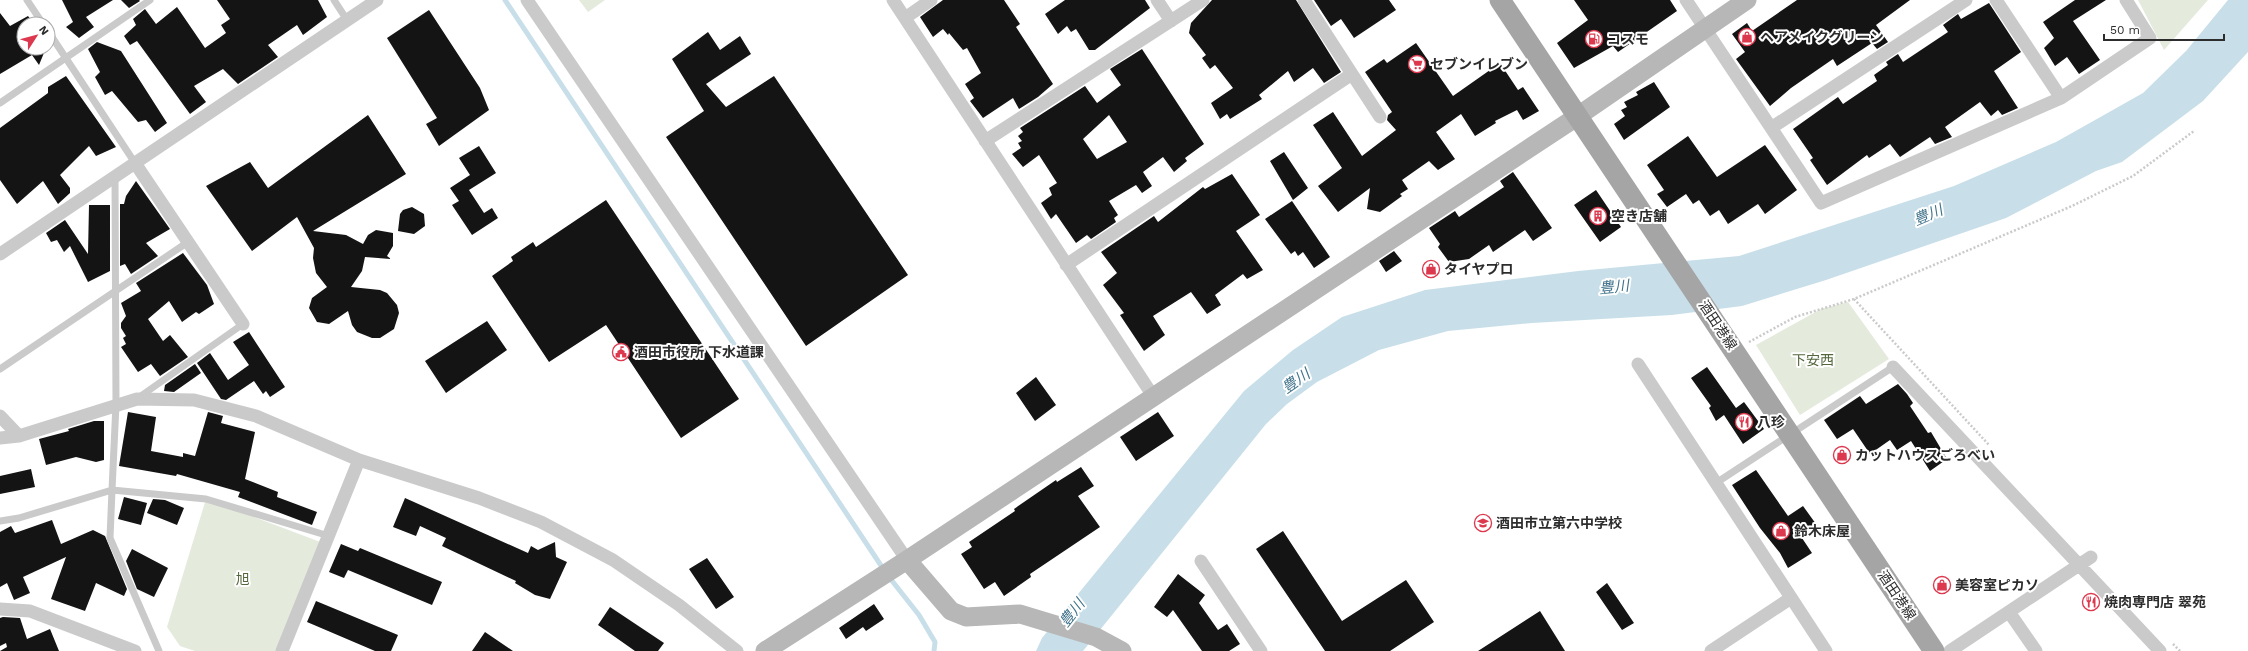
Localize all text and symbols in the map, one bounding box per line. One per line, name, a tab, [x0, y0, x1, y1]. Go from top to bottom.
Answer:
north arrow	[16, 16, 56, 56]
scale bar	[2104, 16, 2224, 42]
text: N	[36, 23, 51, 38]
text: 50 m	[2110, 23, 2140, 37]
shop icon: ヘアメイクグリーン	[1737, 27, 1757, 47]
fuel station icon: コスモ	[1584, 29, 1604, 49]
place label: ヘアメイクグリーン	[1760, 29, 1884, 45]
place label: コスモ	[1607, 31, 1649, 47]
supermarket icon: セブンイレブン	[1407, 54, 1427, 74]
place label: セブンイレブン	[1430, 56, 1528, 72]
water label: 豊川	[1911, 200, 1947, 229]
building icon: 空き店舗	[1588, 206, 1608, 226]
place label: 空き店舗	[1611, 208, 1667, 224]
shop icon: タイヤプロ	[1421, 259, 1441, 279]
place label: タイヤプロ	[1444, 261, 1514, 277]
water label: 豊川	[1598, 276, 1632, 298]
street label: 酒田港線	[1696, 297, 1740, 353]
public building icon: 酒田市役所 下水道課	[611, 342, 631, 362]
place label: 酒田市役所 下水道課	[634, 344, 764, 360]
park label: 下安西	[1792, 352, 1834, 368]
water label: 豊川	[1279, 364, 1315, 397]
restaurant icon: 八珍	[1734, 412, 1754, 432]
place label: 八珍	[1757, 414, 1785, 430]
shop icon: カットハウスごろべい	[1832, 445, 1852, 465]
place label: カットハウスごろべい	[1855, 447, 1995, 463]
school or university icon: 酒田市立第六中学校	[1473, 513, 1493, 533]
place label: 酒田市立第六中学校	[1496, 515, 1622, 531]
shop icon: 鈴木床屋	[1771, 521, 1791, 541]
place label: 鈴木床屋	[1794, 523, 1850, 539]
street label: 酒田港線	[1875, 567, 1919, 623]
park label: 旭	[236, 571, 250, 587]
shop icon: 美容室ピカソ	[1932, 575, 1952, 595]
place label: 美容室ピカソ	[1955, 577, 2039, 593]
restaurant icon: 焼肉専門店 翠苑	[2081, 592, 2101, 612]
water label: 豊川	[1056, 594, 1090, 630]
place label: 焼肉専門店 翠苑	[2104, 594, 2206, 610]

